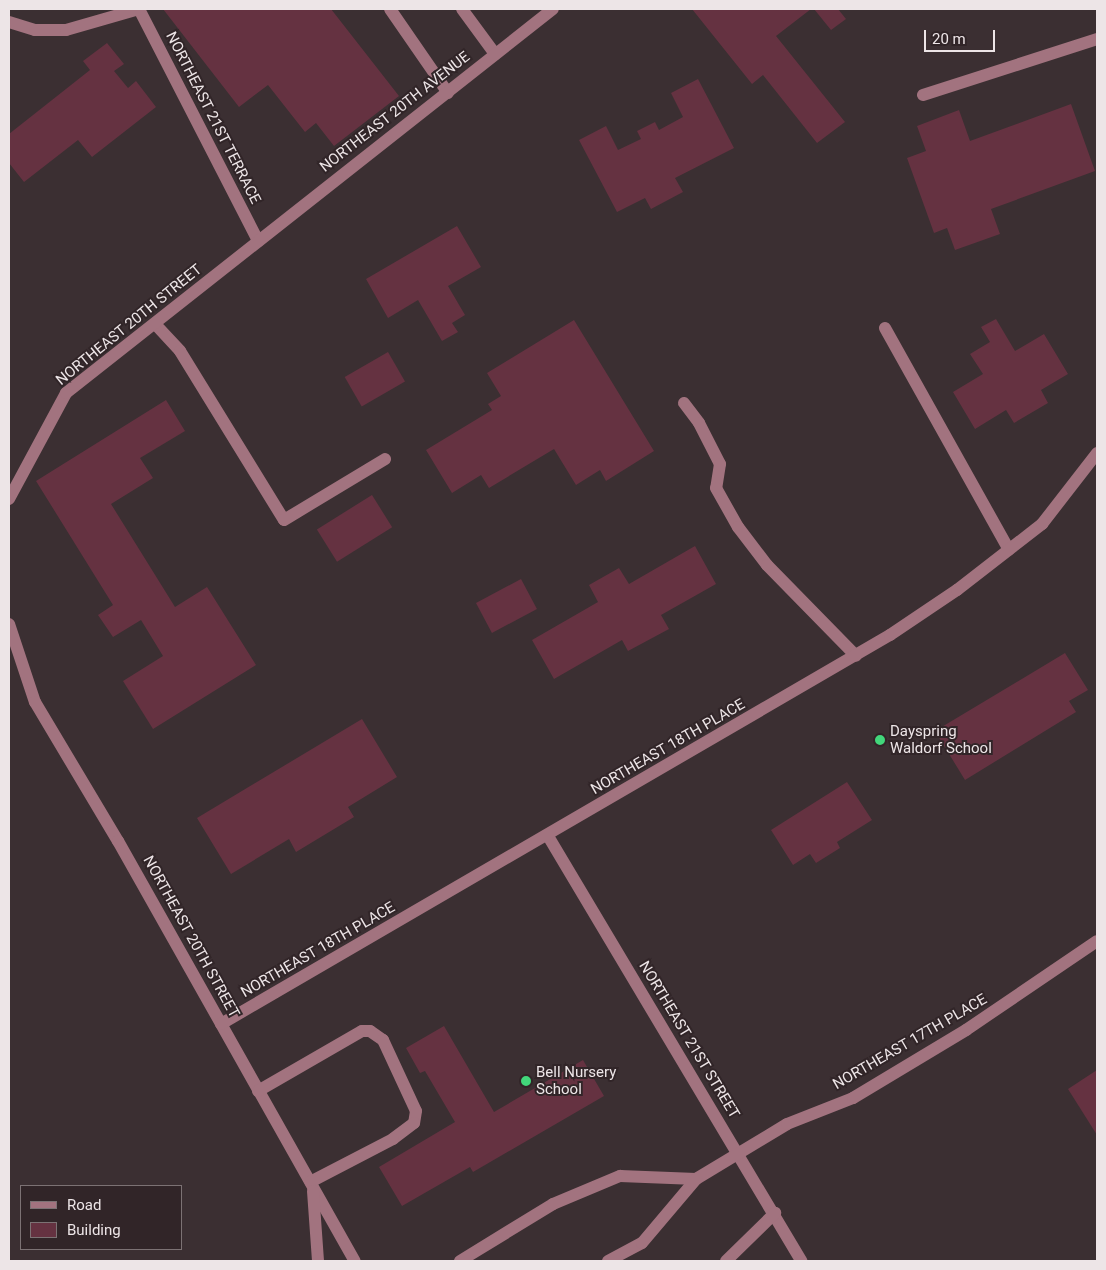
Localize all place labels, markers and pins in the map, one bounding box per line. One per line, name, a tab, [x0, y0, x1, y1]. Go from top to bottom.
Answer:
place label: Dayspring Waldorf School	[890, 722, 992, 757]
marker: Dayspring Waldorf School	[874, 734, 886, 746]
place label: Bell Nursery School	[536, 1063, 616, 1098]
marker: Bell Nursery School	[520, 1075, 532, 1087]

